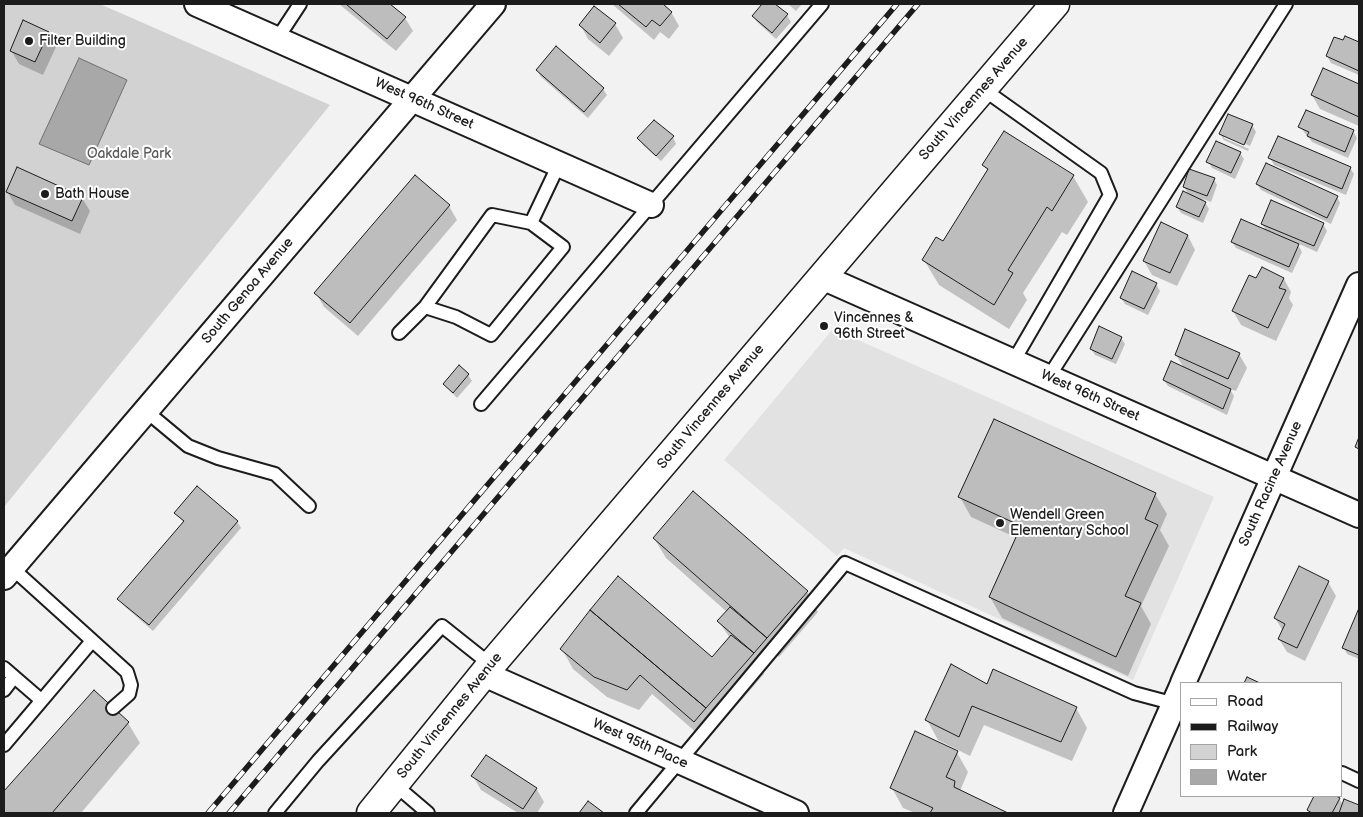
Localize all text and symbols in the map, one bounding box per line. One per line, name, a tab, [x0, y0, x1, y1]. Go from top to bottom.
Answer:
place label: Filter Building	[39, 33, 126, 49]
street label: South Vincennes Avenue	[916, 34, 1032, 164]
marker: Filter Building	[23, 35, 35, 47]
street label: West 96th Street	[372, 75, 476, 133]
park label: Oakdale Park	[87, 146, 171, 162]
place label: Bath House	[55, 186, 129, 202]
marker: Bath House	[39, 188, 51, 200]
street label: South Genoa Avenue	[199, 235, 297, 347]
place label: Vincennes & 96th Street	[834, 310, 914, 342]
marker: Vincennes & 96th Street	[818, 320, 830, 332]
street label: South Vincennes Avenue	[654, 341, 768, 473]
street label: West 96th Street	[1038, 367, 1142, 425]
street label: South Racine Avenue	[1236, 419, 1306, 549]
place label: Wendell Green Elementary School	[1010, 507, 1129, 540]
marker: Wendell Green Elementary School	[994, 517, 1006, 529]
street label: South Vincennes Avenue	[394, 650, 506, 782]
legend	[1180, 682, 1343, 797]
text: Road	[1227, 692, 1263, 711]
street label: West 95th Place	[590, 715, 690, 773]
text: Railway	[1227, 717, 1278, 736]
text: Park	[1227, 742, 1257, 761]
text: Water	[1227, 767, 1267, 786]

